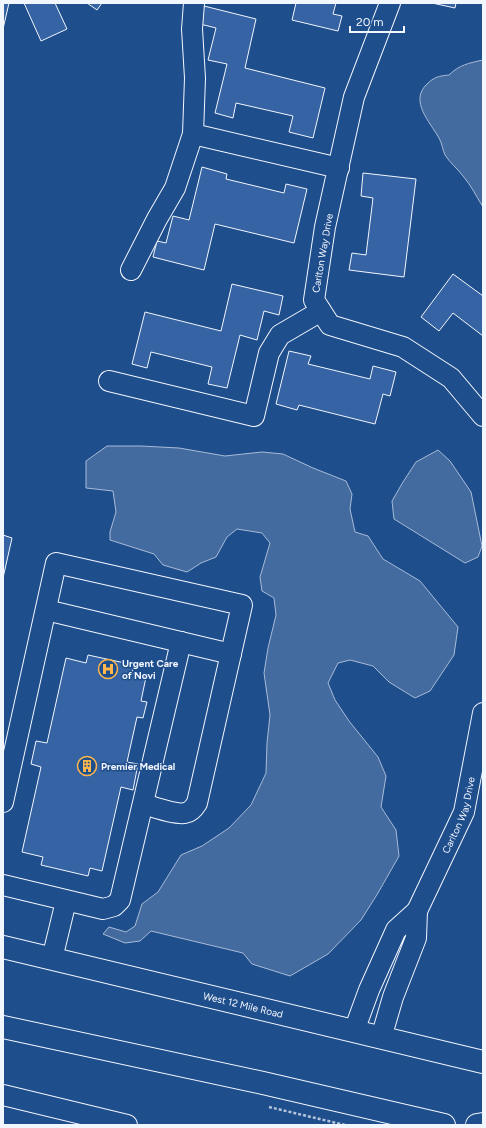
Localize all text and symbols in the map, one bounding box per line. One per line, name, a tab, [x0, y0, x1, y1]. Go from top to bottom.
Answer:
scale bar	[350, 8, 404, 34]
text: 20 m	[356, 15, 384, 29]
street label: Carlton Way Drive	[309, 212, 336, 294]
place label: Urgent Care of Novi	[122, 657, 179, 682]
hospital icon: Urgent Care of Novi	[97, 658, 119, 680]
building icon: Premier Medical	[76, 755, 98, 777]
place label: Premier Medical	[101, 760, 175, 773]
street label: Carlton Way Drive	[439, 775, 478, 856]
street label: West 12 Mile Road	[202, 989, 285, 1021]

